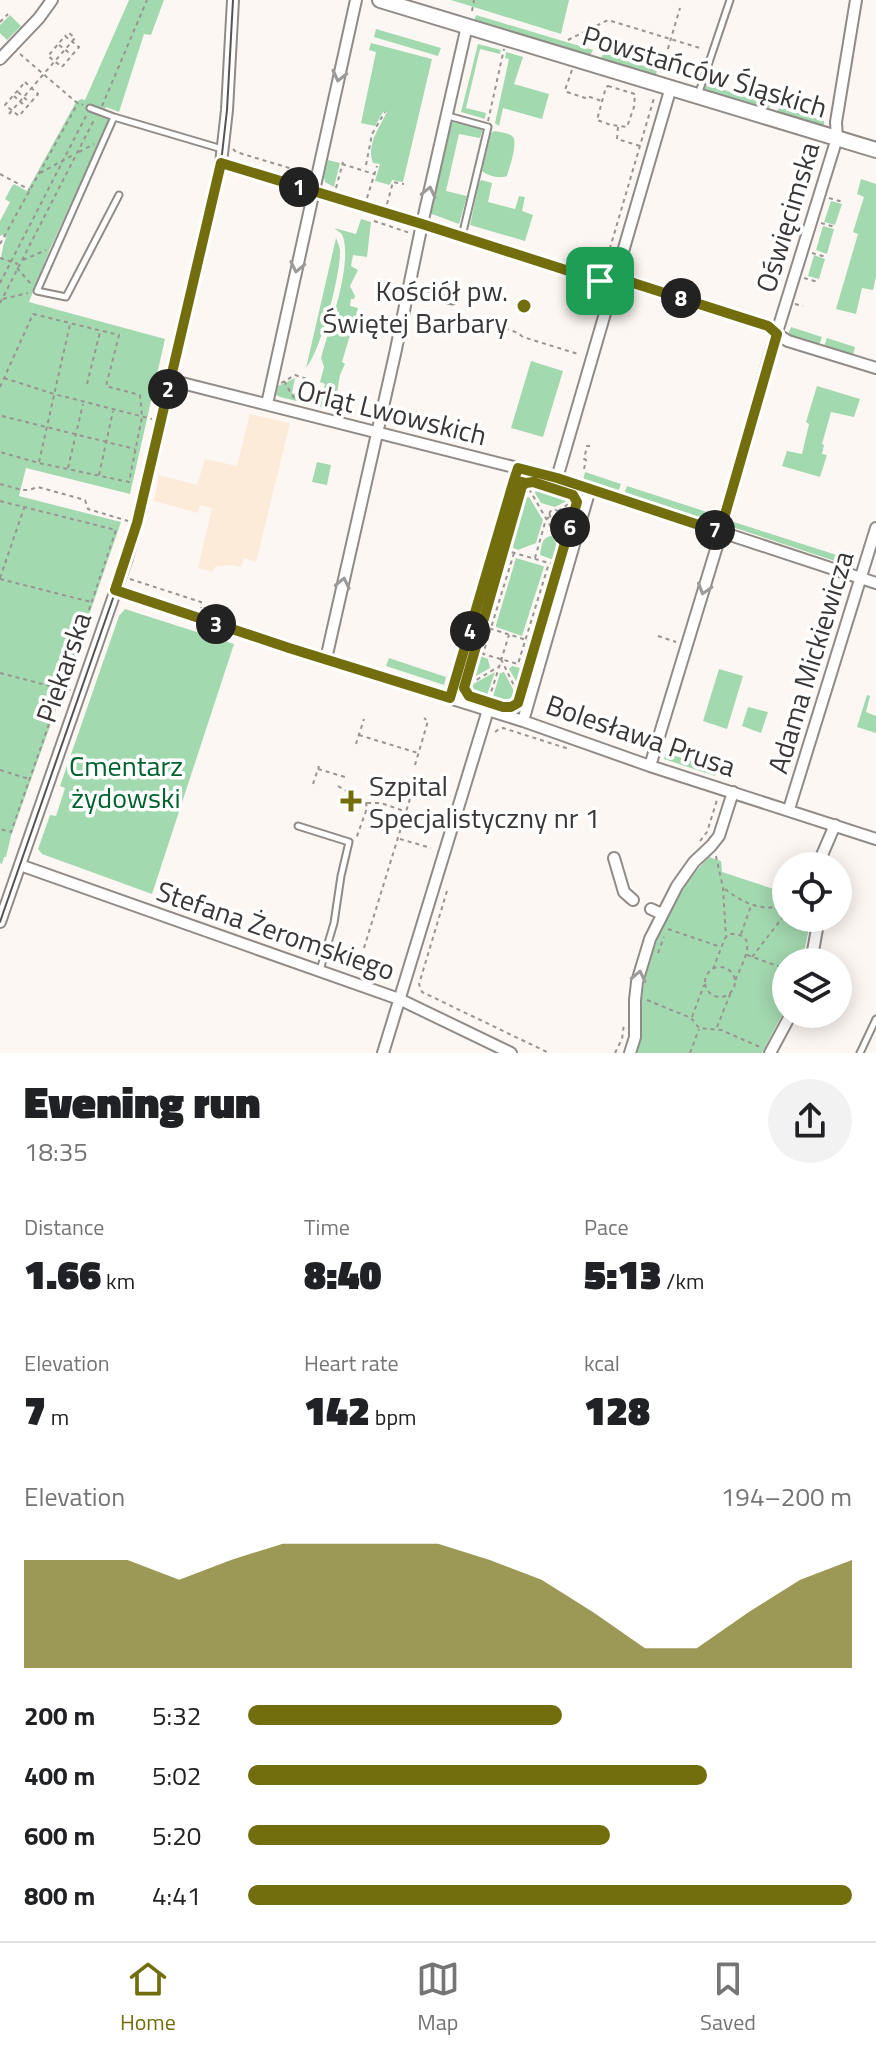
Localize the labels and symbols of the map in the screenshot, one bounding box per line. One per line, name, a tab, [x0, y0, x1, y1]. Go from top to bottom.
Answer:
street label: Powstańców Śląskich	[577, 13, 833, 129]
one-way arrow	[331, 69, 348, 82]
street label: Oświęcimska	[744, 137, 830, 297]
pin: 1	[279, 167, 319, 207]
one-way arrow	[420, 186, 437, 200]
pin	[566, 247, 634, 315]
one-way arrow	[289, 260, 306, 274]
place label: Kościół pw. Świętej Barbary	[322, 269, 508, 344]
pin: 8	[661, 278, 701, 318]
marker: Kościół pw. Świętej Barbary	[515, 297, 533, 315]
street label: Orląt Lwowskich	[293, 368, 491, 456]
pin: 2	[148, 369, 188, 409]
pin: 6	[550, 507, 590, 547]
pin: 7	[695, 510, 735, 550]
street label: Adama Mickiewicza	[756, 545, 864, 779]
one-way arrow	[334, 577, 351, 590]
one-way arrow	[697, 581, 713, 595]
pin: 3	[196, 604, 236, 644]
street label: Piekarska	[24, 606, 102, 728]
pin: 4	[450, 611, 490, 651]
street label: Bolesława Prusa	[540, 682, 742, 788]
park label: Cmentarz żydowski	[69, 744, 183, 819]
place label: Szpital Specjalistyczny nr 1	[369, 764, 600, 839]
marker: Szpital Specjalistyczny nr 1	[340, 790, 362, 812]
street label: Stefana Żeromskiego	[151, 869, 401, 991]
one-way arrow	[630, 970, 647, 984]

